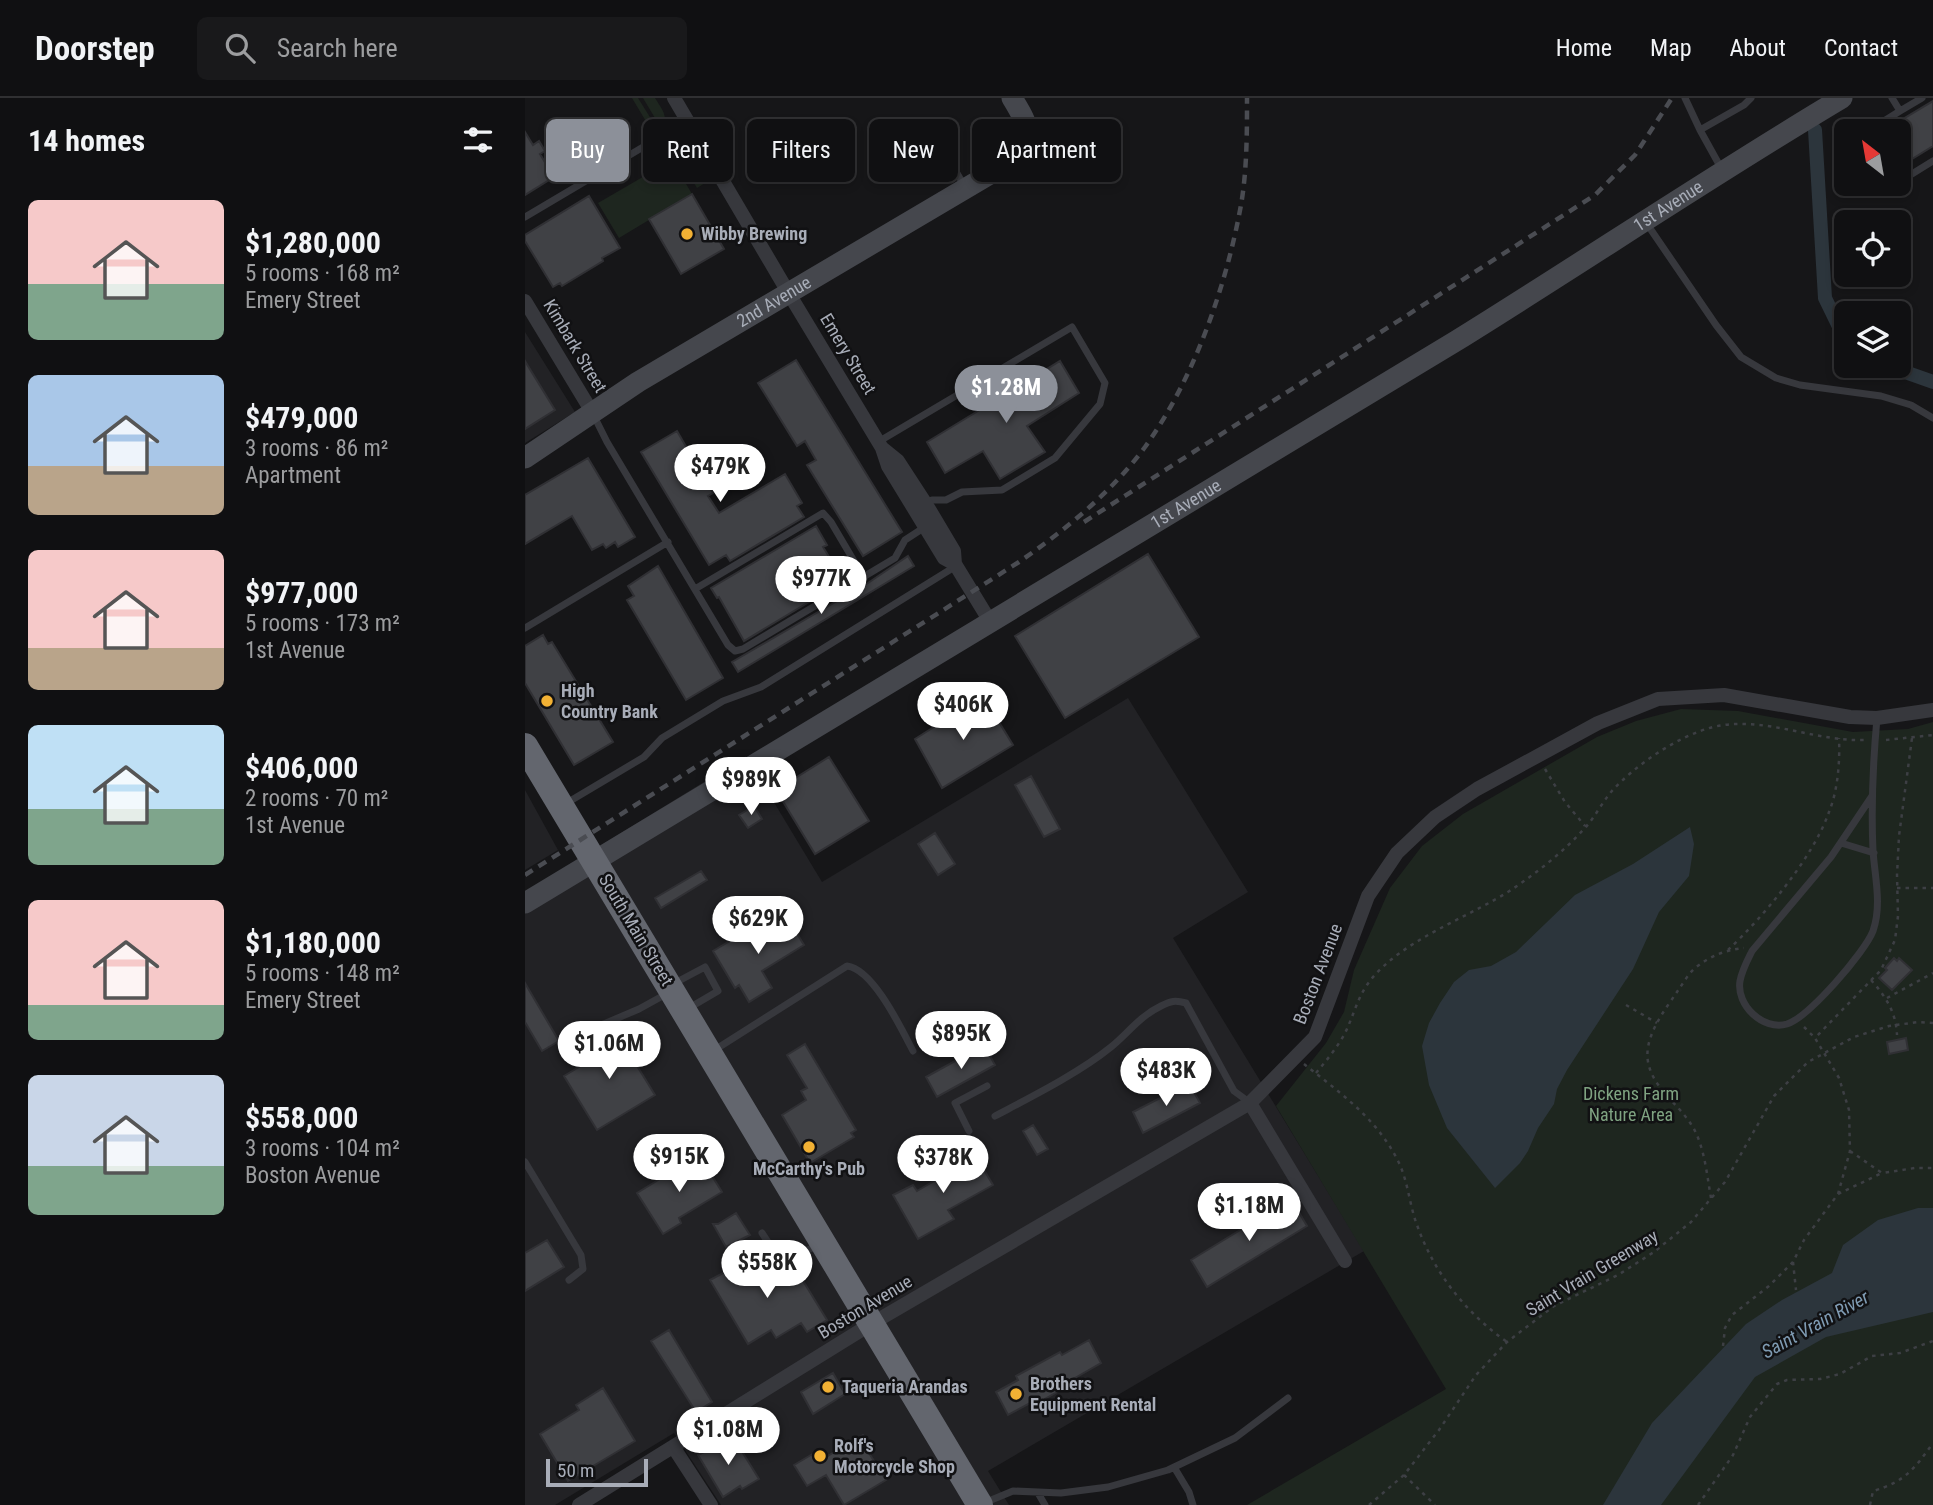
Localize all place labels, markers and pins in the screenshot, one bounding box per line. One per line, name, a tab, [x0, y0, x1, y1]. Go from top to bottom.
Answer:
place label: Wibby Brewing	[701, 223, 807, 244]
marker: Wibby Brewing	[679, 226, 695, 242]
pin: $1.28M	[949, 366, 1063, 425]
pin: $479K	[671, 444, 769, 504]
pin: $977K	[772, 556, 870, 616]
place label: High Country Bank	[561, 680, 658, 722]
pin: $406K	[914, 682, 1012, 742]
marker: High Country Bank	[539, 693, 555, 709]
pin: $989K	[702, 758, 800, 817]
pin: $629K	[709, 896, 807, 956]
pin: $895K	[912, 1012, 1010, 1071]
pin: $1.06M	[552, 1021, 666, 1081]
pin: $483K	[1117, 1048, 1215, 1108]
pin: $915K	[630, 1134, 728, 1194]
pin: $378K	[894, 1136, 992, 1195]
marker: McCarthy's Pub	[801, 1139, 817, 1155]
place label: McCarthy's Pub	[753, 1158, 865, 1179]
pin: $1.18M	[1192, 1184, 1306, 1243]
pin: $558K	[718, 1240, 816, 1300]
place label: Brothers Equipment Rental	[1030, 1373, 1156, 1415]
place label: Taqueria Arandas	[842, 1376, 968, 1397]
marker: Taqueria Arandas	[820, 1379, 836, 1395]
marker: Brothers Equipment Rental	[1008, 1386, 1024, 1402]
pin: $1.08M	[671, 1408, 785, 1467]
place label: Rolf's Motorcycle Shop	[834, 1435, 955, 1477]
marker: Rolf's Motorcycle Shop	[812, 1448, 828, 1464]

